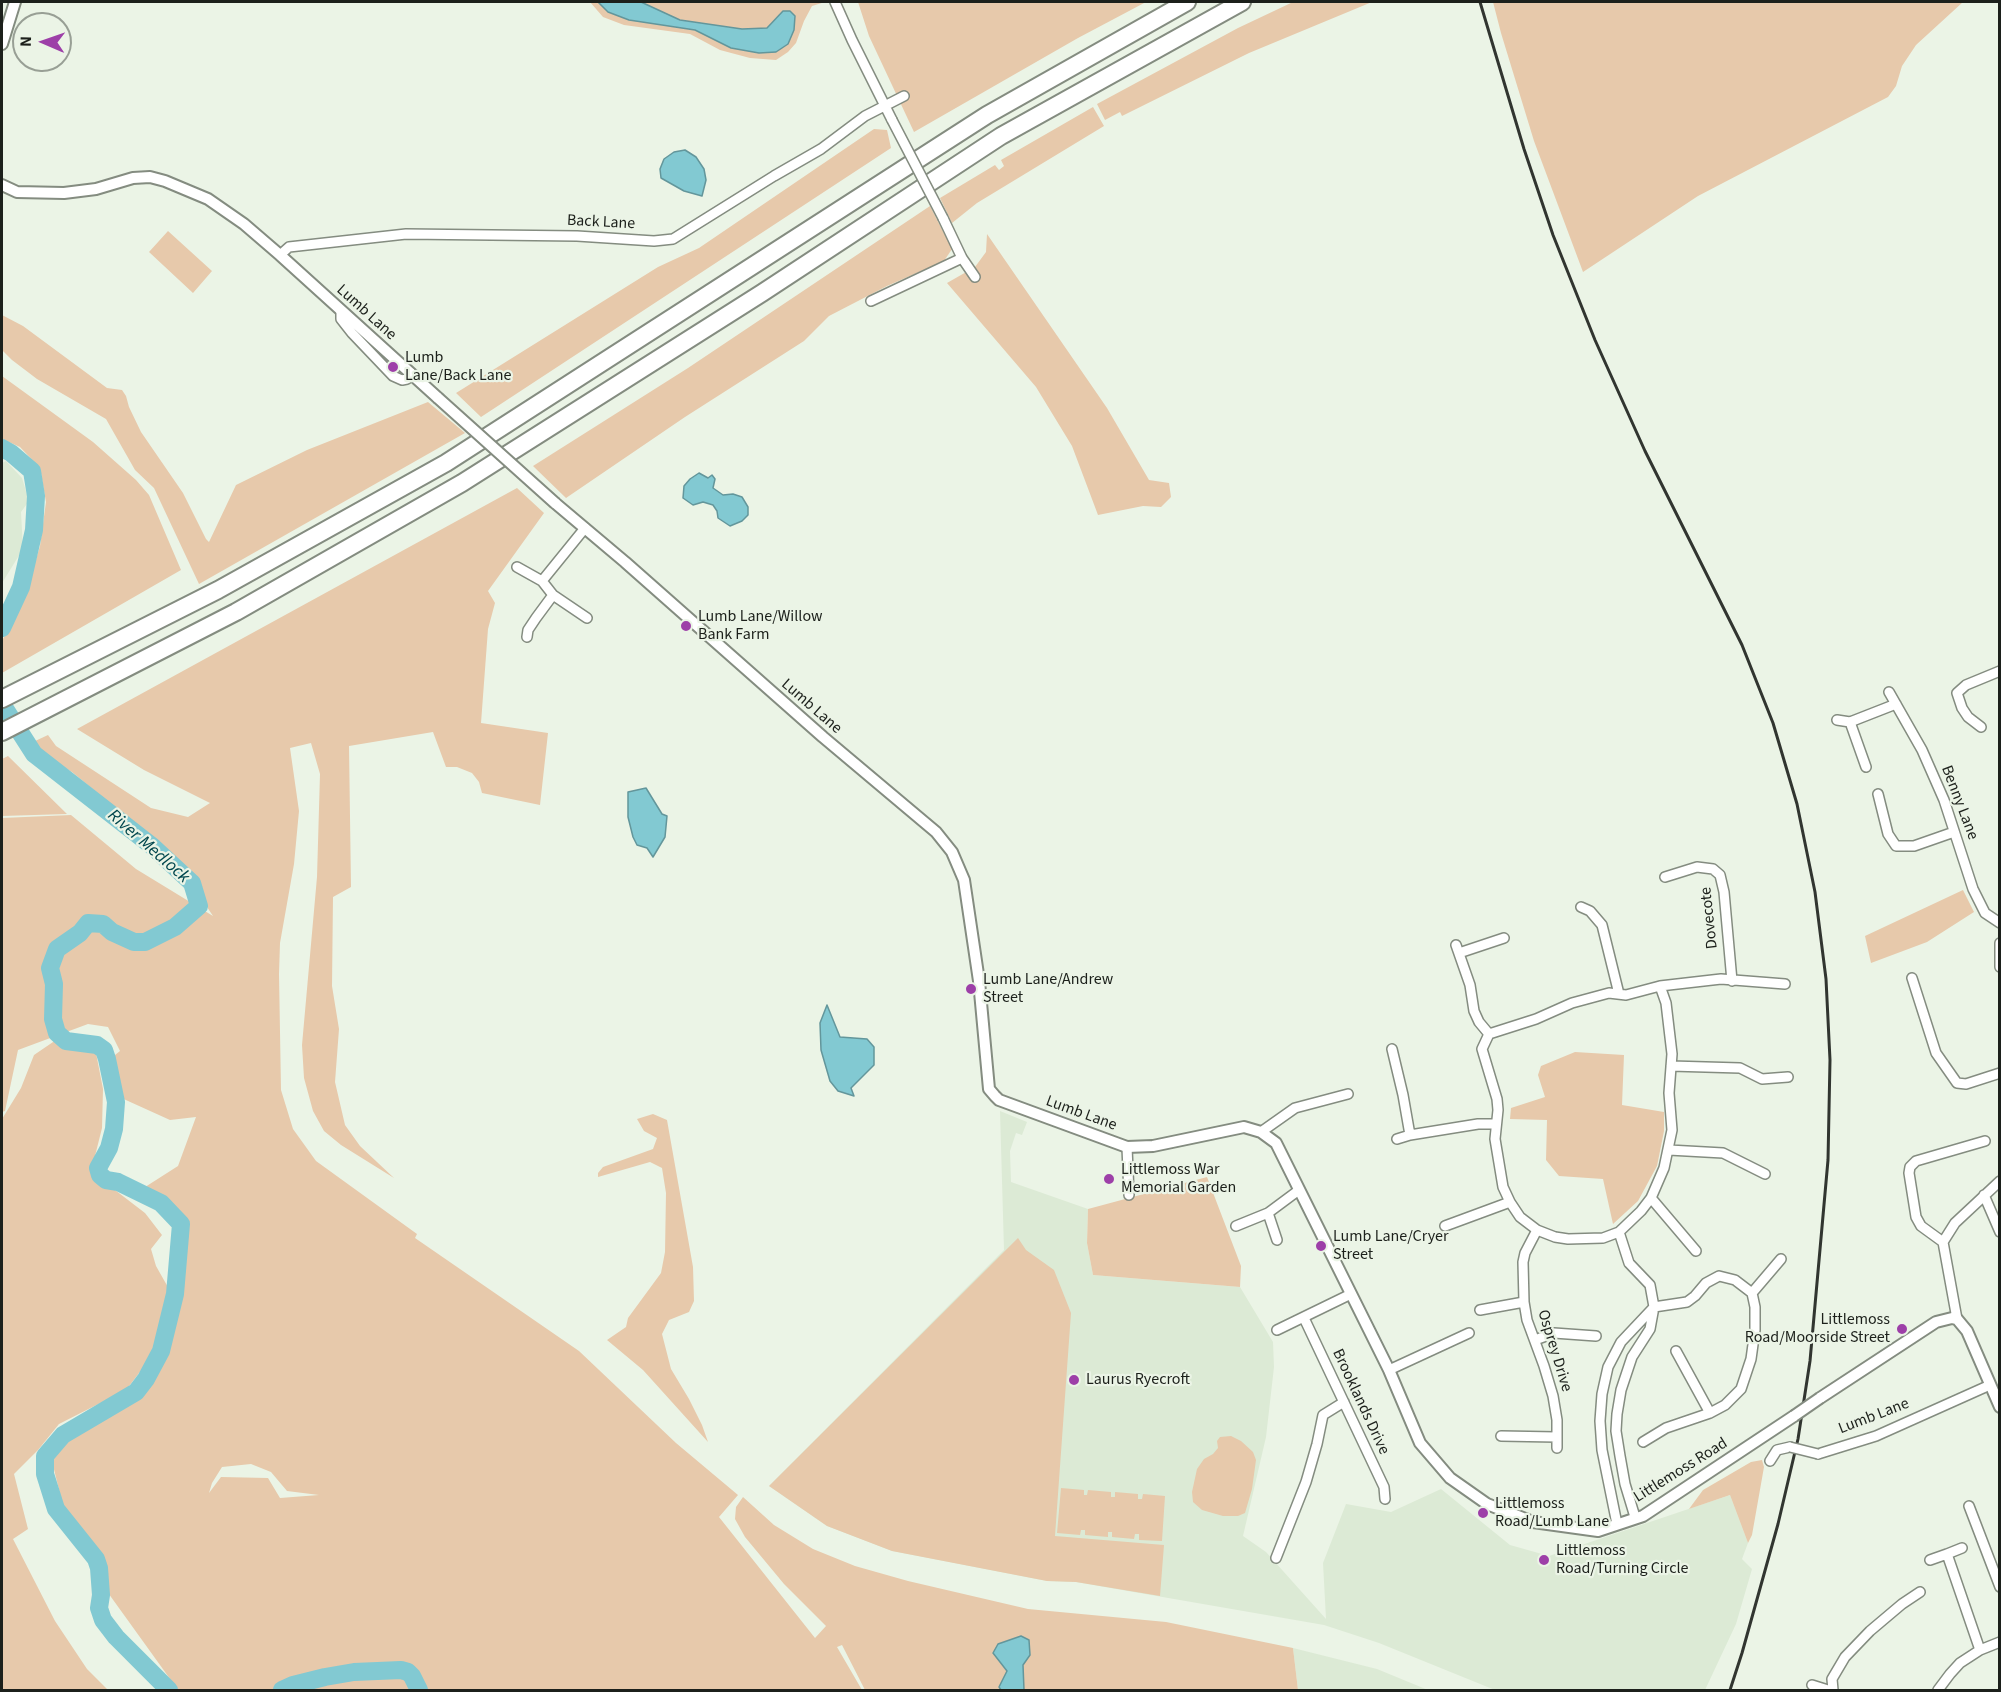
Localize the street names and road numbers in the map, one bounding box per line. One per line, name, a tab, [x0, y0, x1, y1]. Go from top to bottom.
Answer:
street label: Back Lane	[566, 212, 636, 234]
street label: Lumb Lane	[332, 281, 400, 345]
street label: Lumb Lane	[777, 675, 845, 739]
street label: Benny Lane	[1936, 763, 1982, 843]
street label: Dovecote	[1697, 886, 1723, 950]
street label: Lumb Lane	[1043, 1092, 1119, 1136]
street label: Osprey Drive	[1532, 1308, 1576, 1394]
street label: Brooklands Drive	[1327, 1346, 1393, 1458]
street label: Lumb Lane	[1836, 1395, 1912, 1439]
street label: Littlemoss Road	[1631, 1434, 1731, 1508]

